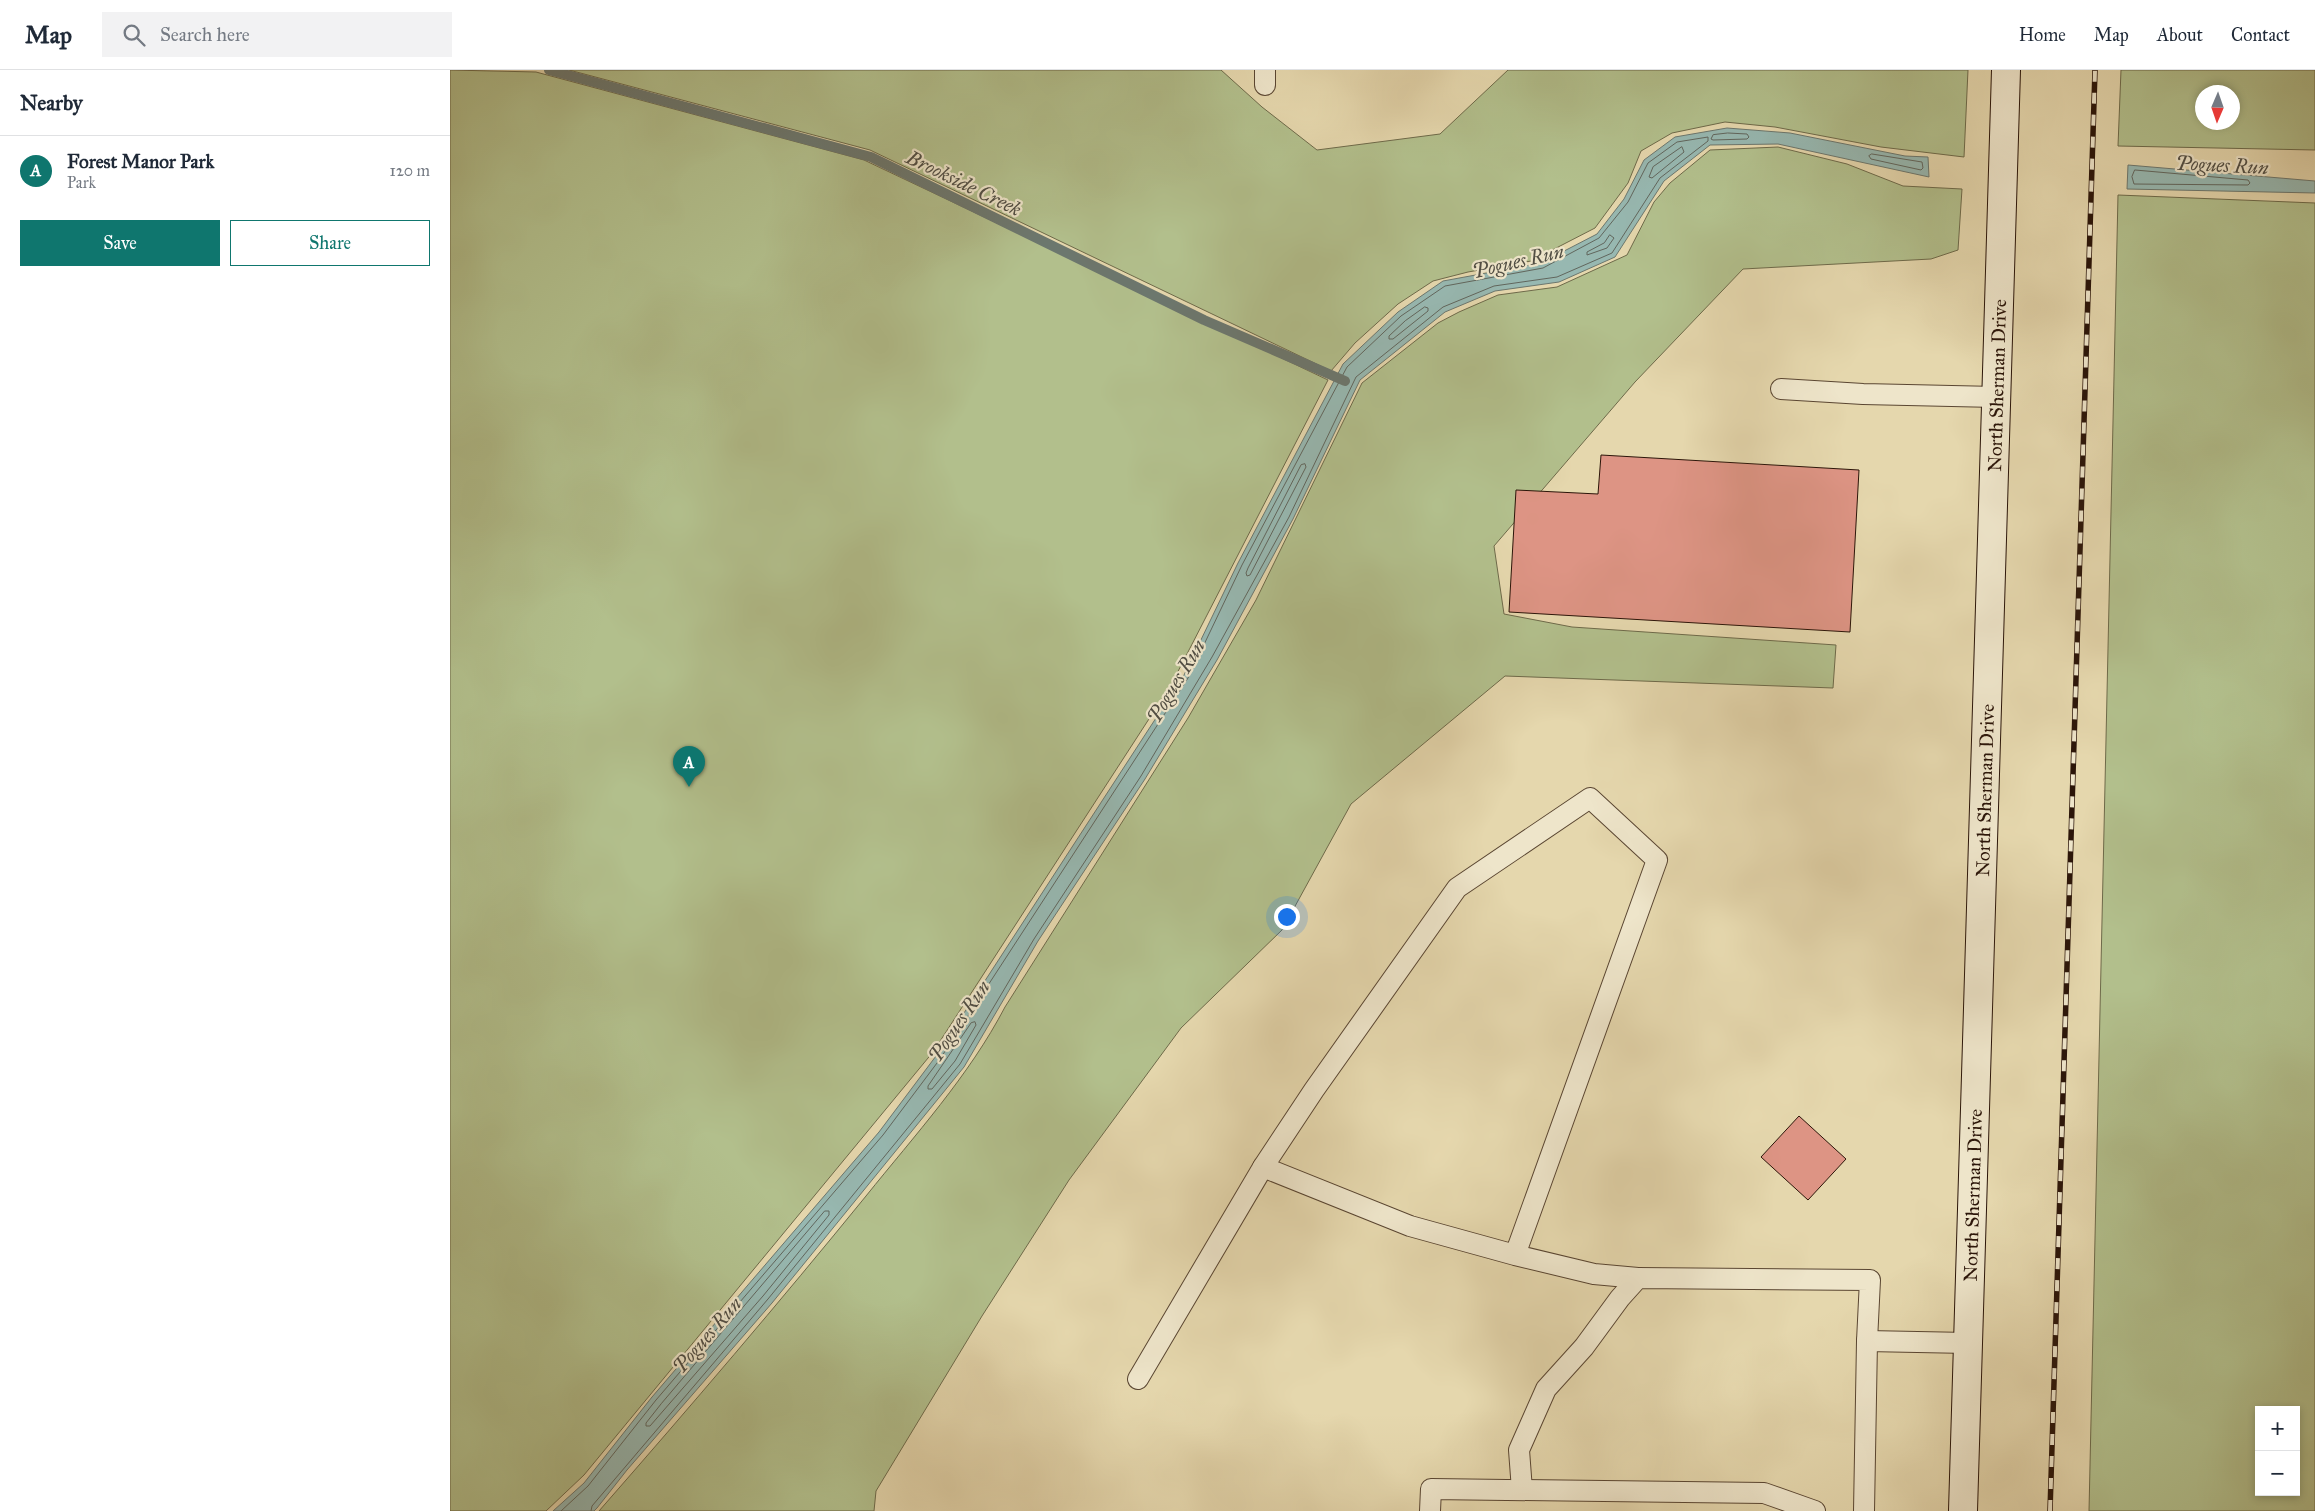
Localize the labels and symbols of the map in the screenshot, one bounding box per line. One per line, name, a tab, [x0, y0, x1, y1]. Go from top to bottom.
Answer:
north arrow	[2195, 85, 2240, 130]
water label: Brookside Creek	[902, 144, 1025, 221]
water label: Pogues Run	[2175, 151, 2270, 179]
water label: Pogues Run	[1470, 239, 1567, 283]
street label: North Sherman Drive	[1983, 299, 2011, 472]
water label: Pogues Run	[1142, 634, 1211, 727]
street label: North Sherman Drive	[1970, 704, 1999, 877]
pin: A	[673, 746, 705, 787]
your location	[1274, 904, 1300, 930]
water label: Pogues Run	[923, 975, 995, 1066]
street label: North Sherman Drive	[1958, 1108, 1986, 1282]
water label: Pogues Run	[667, 1292, 747, 1378]

